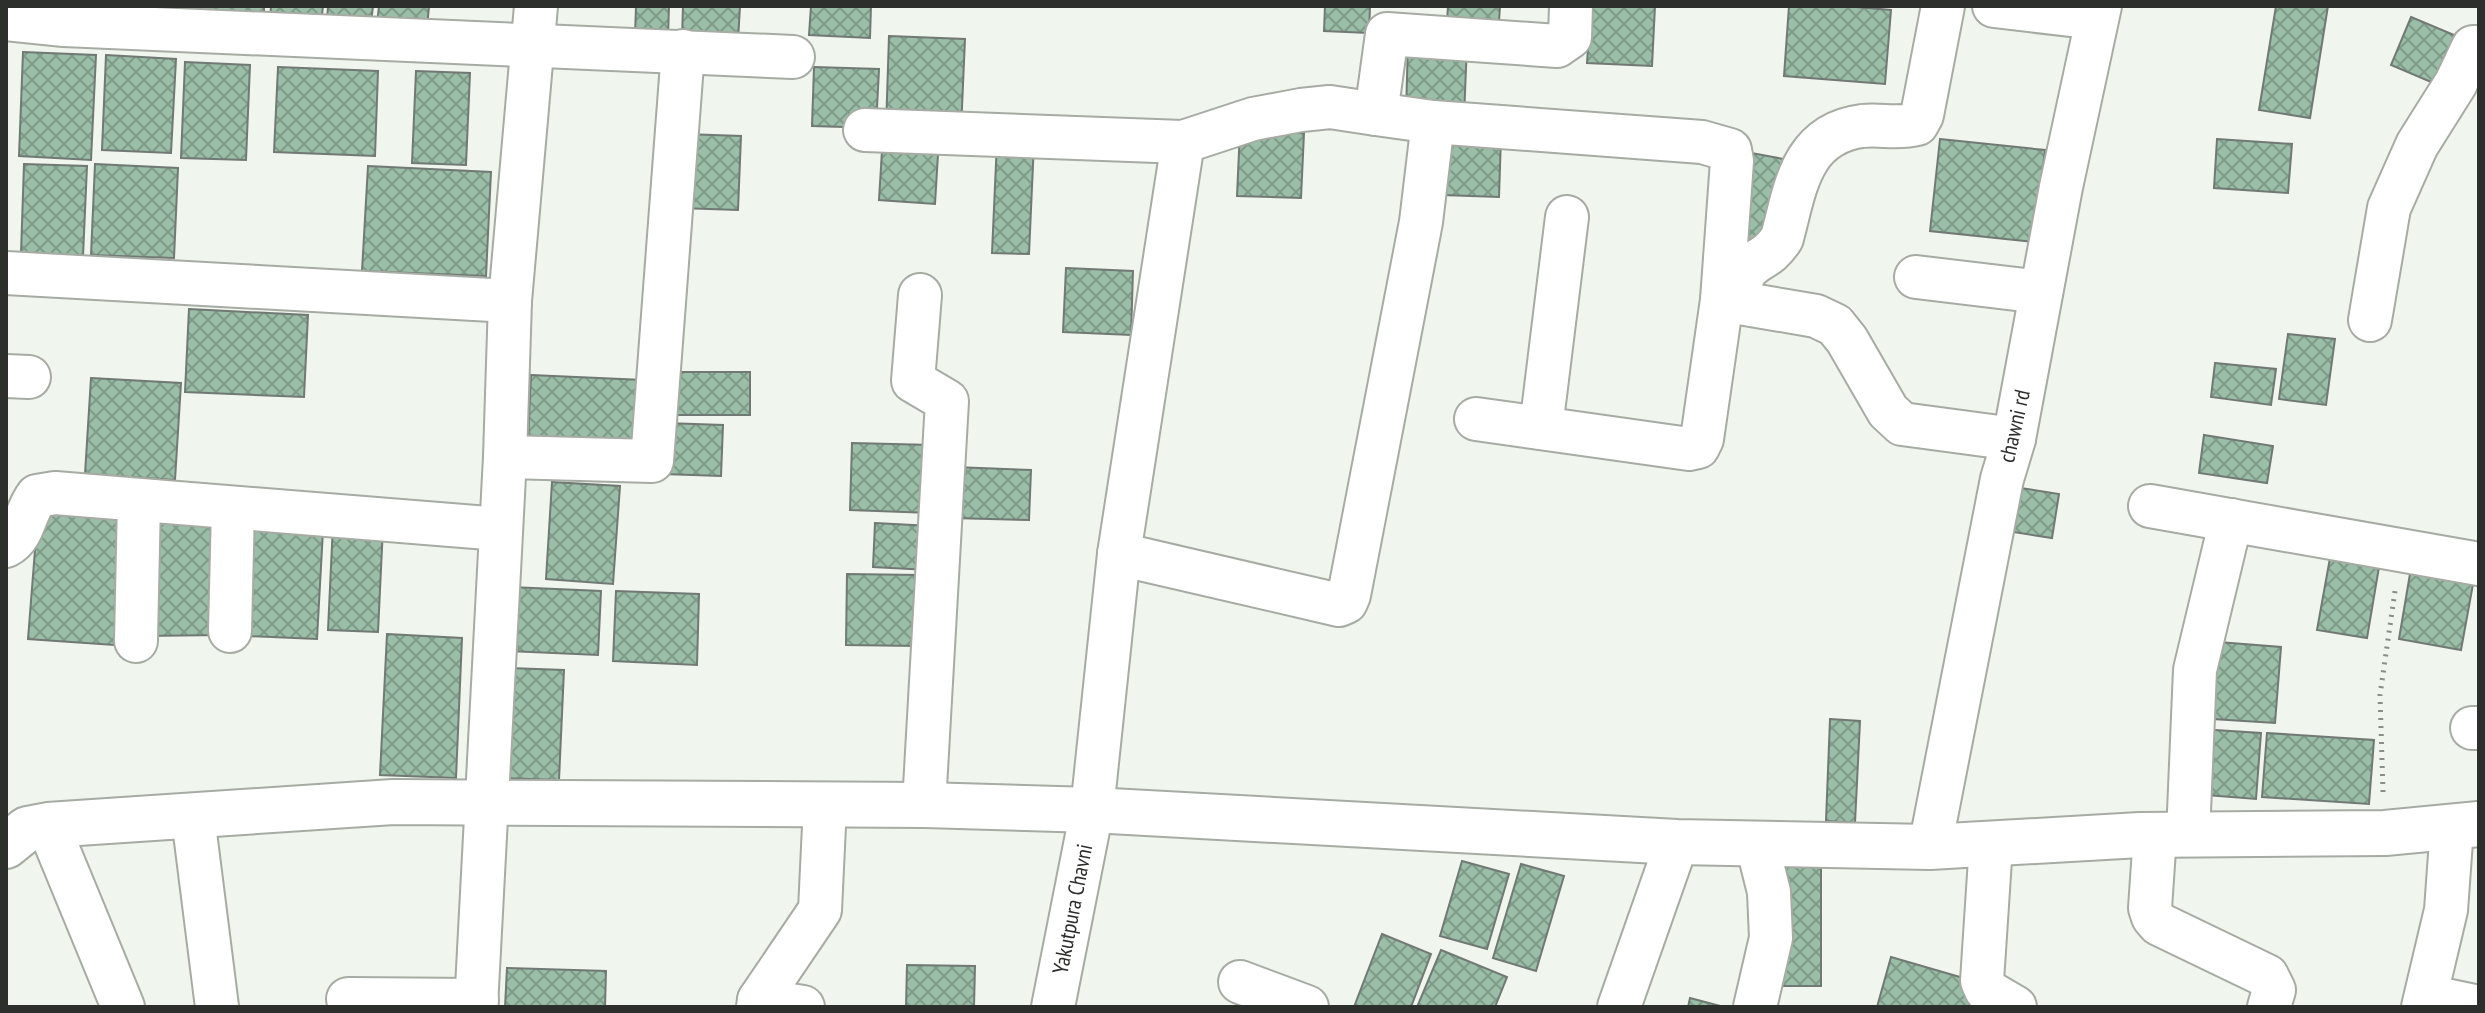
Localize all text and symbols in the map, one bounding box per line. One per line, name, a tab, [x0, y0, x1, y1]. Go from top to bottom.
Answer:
street label: chawni rd	[1992, 387, 2036, 465]
street label: Yakutpura Chavni	[1046, 842, 1098, 976]

